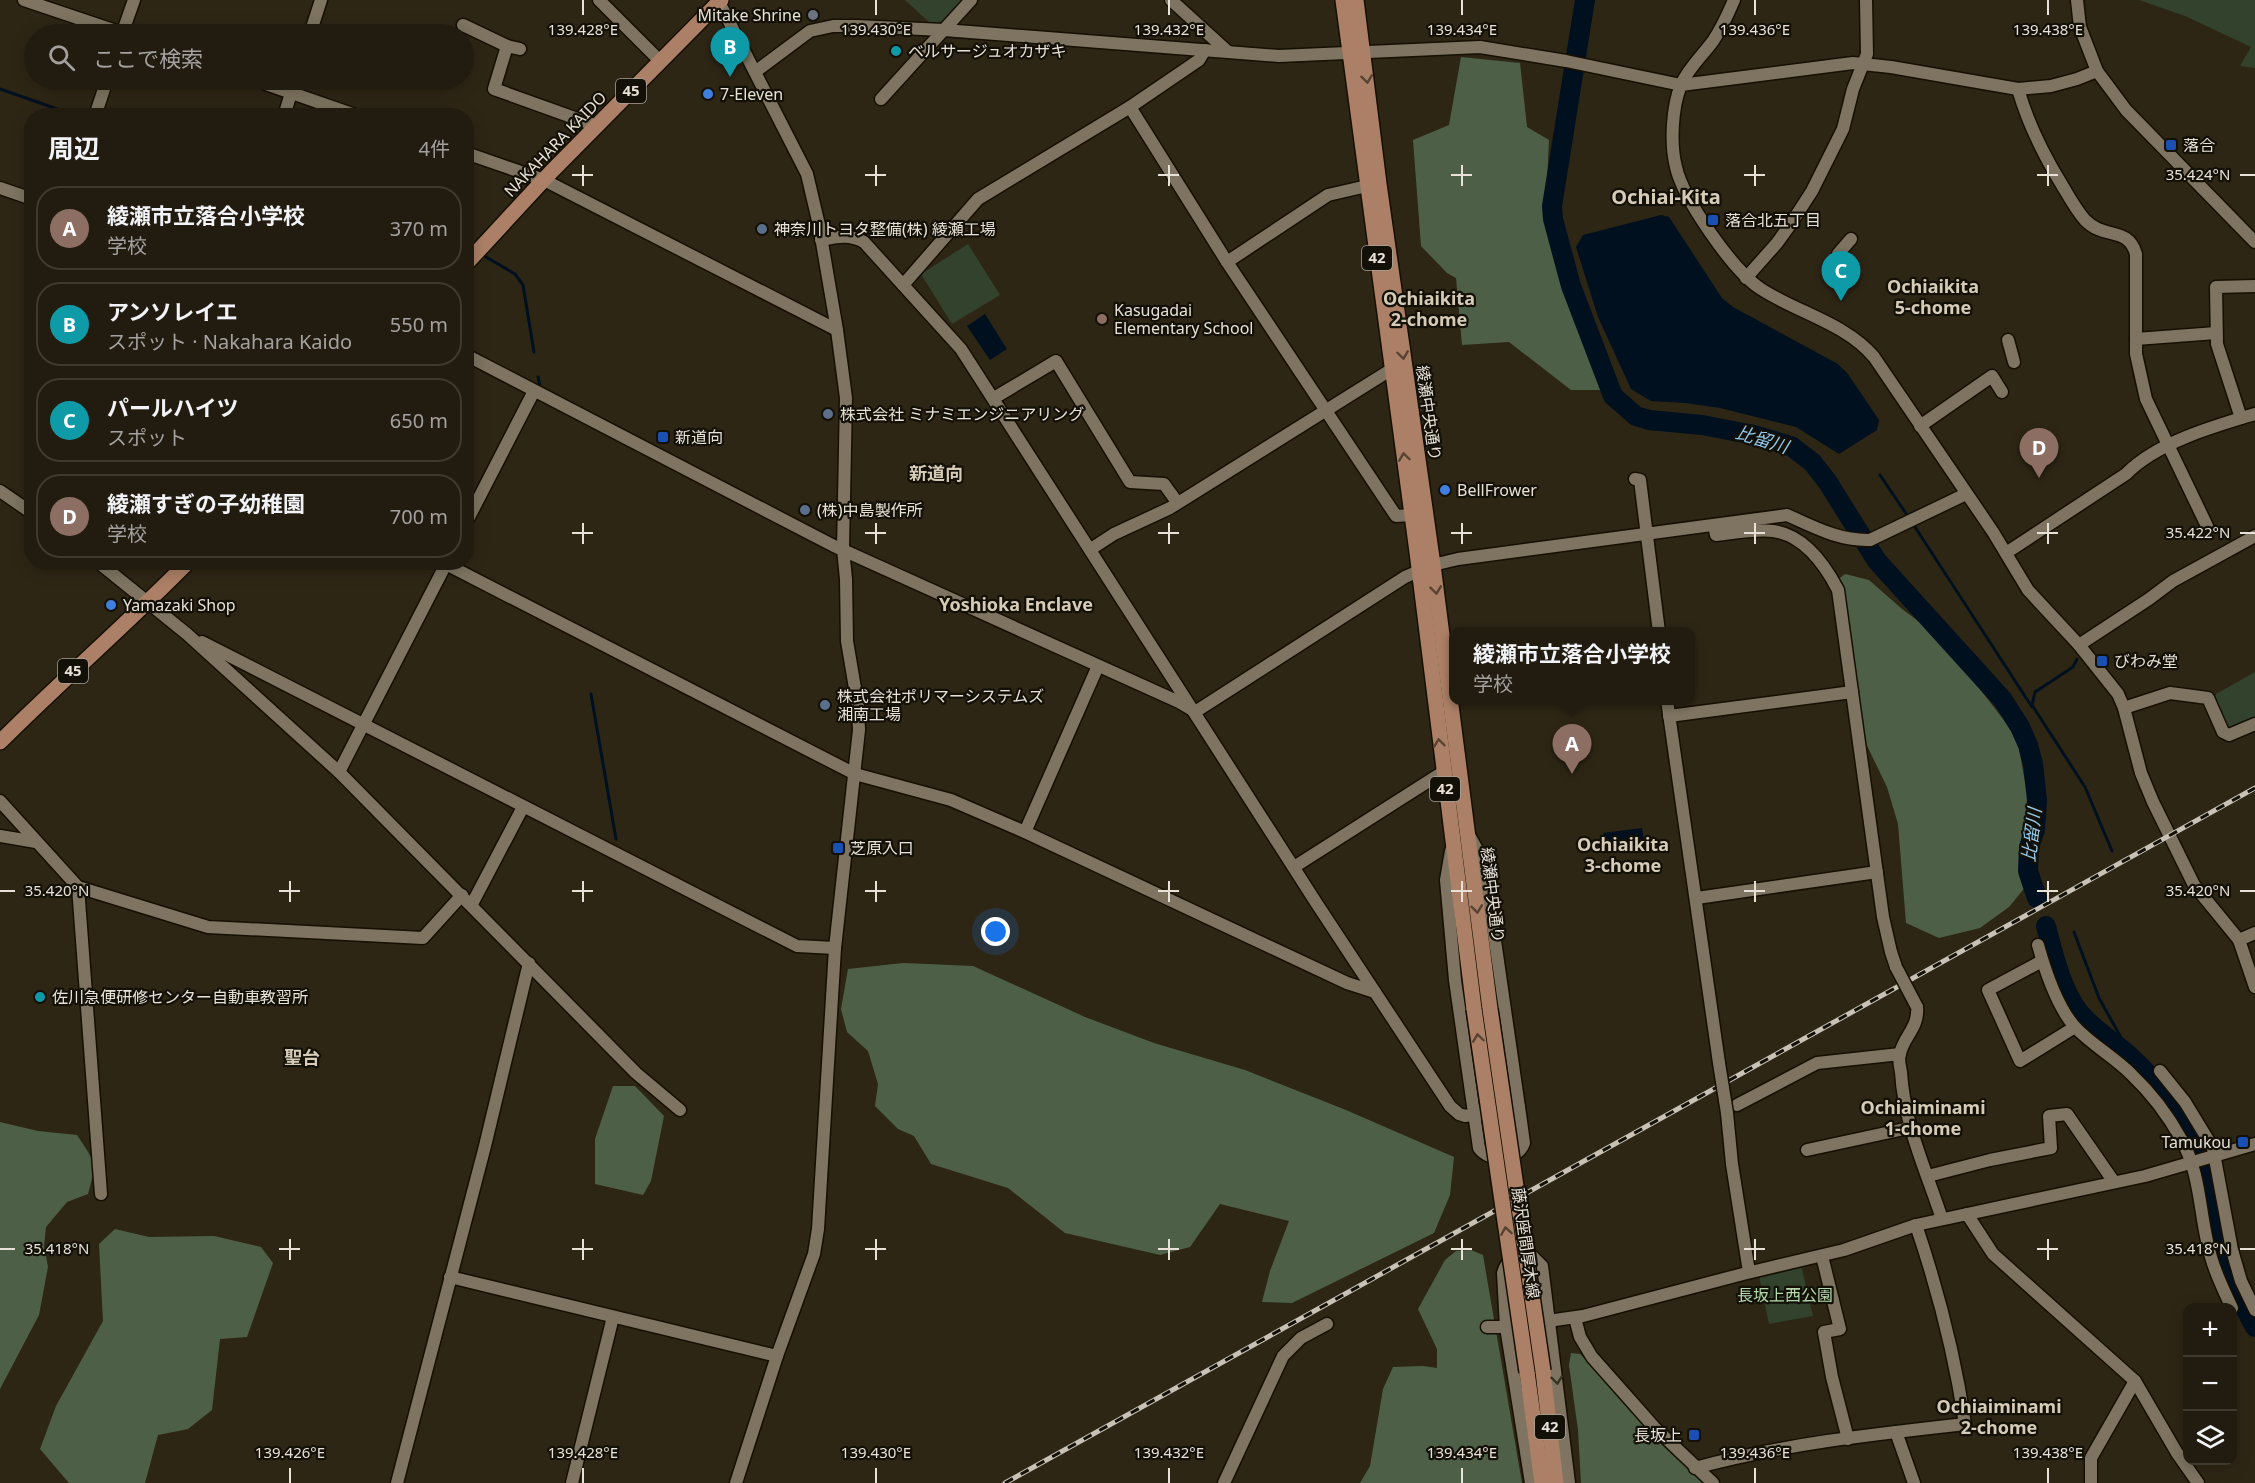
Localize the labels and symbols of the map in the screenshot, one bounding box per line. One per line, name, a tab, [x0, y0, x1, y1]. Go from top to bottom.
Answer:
place label: Mitake Shrine	[698, 4, 801, 26]
marker: Mitake Shrine	[806, 8, 820, 22]
text: 139.428°E	[548, 19, 618, 39]
text: 139.430°E	[841, 19, 911, 39]
text: 139.432°E	[1134, 19, 1204, 39]
text: 139.434°E	[1427, 19, 1497, 39]
text: 139.436°E	[1720, 19, 1790, 39]
text: 139.438°E	[2013, 19, 2083, 39]
pin: B	[710, 28, 750, 77]
place label: ベルサージュオカザキ	[908, 40, 1067, 62]
marker: ベルサージュオカザキ	[889, 44, 903, 58]
one-way arrow	[1360, 74, 1373, 83]
road number: 45	[616, 79, 646, 103]
place label: 7-Eleven	[720, 83, 783, 105]
street label: NAKAHARA KAIDO	[499, 86, 611, 202]
marker: 7-Eleven	[701, 87, 715, 101]
place label: 落合	[2183, 134, 2215, 156]
marker: 落合	[2164, 138, 2178, 152]
text: 35.424°N	[2166, 164, 2230, 184]
district label: Ochiai-Kita	[1611, 183, 1721, 210]
place label: 落合北五丁目	[1725, 209, 1821, 231]
marker: 落合北五丁目	[1706, 213, 1720, 227]
place label: 神奈川トヨタ整備(株) 綾瀬工場	[774, 218, 996, 240]
marker: 神奈川トヨタ整備(株) 綾瀬工場	[755, 222, 769, 236]
road number: 42	[1362, 246, 1392, 270]
pin: C	[1822, 252, 1860, 301]
district label: Ochiaikita 5-chome	[1887, 274, 1979, 319]
district label: Ochiaikita 2-chome	[1383, 286, 1475, 331]
place label: Kasugadai Elementary School	[1114, 299, 1253, 339]
marker: Kasugadai Elementary School	[1095, 312, 1109, 326]
one-way arrow	[1397, 351, 1409, 360]
street label: 綾瀬中央通り	[1411, 364, 1447, 462]
place label: 株式会社 ミナミエンジニアリング	[840, 403, 1084, 425]
marker: 株式会社 ミナミエンジニアリング	[821, 407, 835, 421]
water label: 比留川	[1733, 420, 1794, 459]
place label: 新道向	[675, 426, 723, 448]
pin: D	[2020, 428, 2058, 478]
marker: 新道向	[656, 430, 670, 444]
one-way arrow	[1398, 453, 1411, 462]
district label: 新道向	[909, 461, 963, 485]
place label: BellFrower	[1457, 479, 1537, 501]
marker: BellFrower	[1438, 483, 1452, 497]
place label: (株)中島製作所	[817, 499, 923, 521]
marker: (株)中島製作所	[798, 503, 812, 517]
text: 35.422°N	[2166, 522, 2230, 542]
one-way arrow	[1429, 586, 1441, 595]
district label: Yoshioka Enclave	[939, 592, 1093, 616]
place label: Yamazaki Shop	[123, 594, 236, 616]
marker: Yamazaki Shop	[104, 598, 118, 612]
place label: びわみ堂	[2114, 650, 2178, 672]
marker: びわみ堂	[2095, 654, 2109, 668]
road number: 45	[58, 659, 88, 683]
place label: 株式会社ポリマーシステムズ 湘南工場	[837, 685, 1044, 725]
marker: 株式会社ポリマーシステムズ 湘南工場	[818, 698, 832, 712]
pin: A	[1552, 724, 1592, 774]
one-way arrow	[1434, 738, 1446, 747]
road number: 42	[1430, 777, 1460, 801]
water label: 比留川	[2016, 805, 2046, 863]
district label: Ochiaikita 3-chome	[1577, 832, 1669, 877]
place label: 芝原入口	[850, 837, 914, 859]
marker: 芝原入口	[831, 841, 845, 855]
street label: 綾瀬中央通り	[1476, 846, 1510, 944]
text: 35.420°N	[25, 880, 89, 900]
text: 35.420°N	[2166, 880, 2230, 900]
one-way arrow	[1470, 904, 1483, 913]
your location	[981, 917, 1010, 946]
place label: 佐川急便研修センター自動車教習所	[52, 986, 308, 1008]
marker: 佐川急便研修センター自動車教習所	[33, 990, 47, 1004]
one-way arrow	[1472, 1033, 1484, 1042]
district label: 聖台	[284, 1045, 320, 1069]
district label: Ochiaiminami 1-chome	[1860, 1095, 1986, 1140]
place label: Tamukou	[2161, 1131, 2231, 1153]
marker: Tamukou	[2236, 1135, 2250, 1149]
street label: 藤沢座間厚木線	[1507, 1186, 1545, 1300]
one-way arrow	[1500, 1226, 1512, 1236]
text: 35.418°N	[25, 1238, 89, 1258]
text: 35.418°N	[2166, 1238, 2230, 1258]
park label: 長坂上西公園	[1737, 1284, 1833, 1306]
one-way arrow	[1550, 1375, 1563, 1385]
district label: Ochiaiminami 2-chome	[1936, 1394, 2062, 1439]
road number: 42	[1535, 1415, 1565, 1439]
place label: 長坂上	[1634, 1424, 1682, 1446]
marker: 長坂上	[1687, 1428, 1701, 1442]
text: 139.426°E	[255, 1442, 325, 1462]
text: 139.428°E	[548, 1442, 618, 1462]
text: 139.430°E	[841, 1442, 911, 1462]
text: 139.432°E	[1134, 1442, 1204, 1462]
text: 139.434°E	[1427, 1442, 1497, 1462]
text: 139.436°E	[1720, 1442, 1790, 1462]
text: 139.438°E	[2013, 1442, 2083, 1462]

